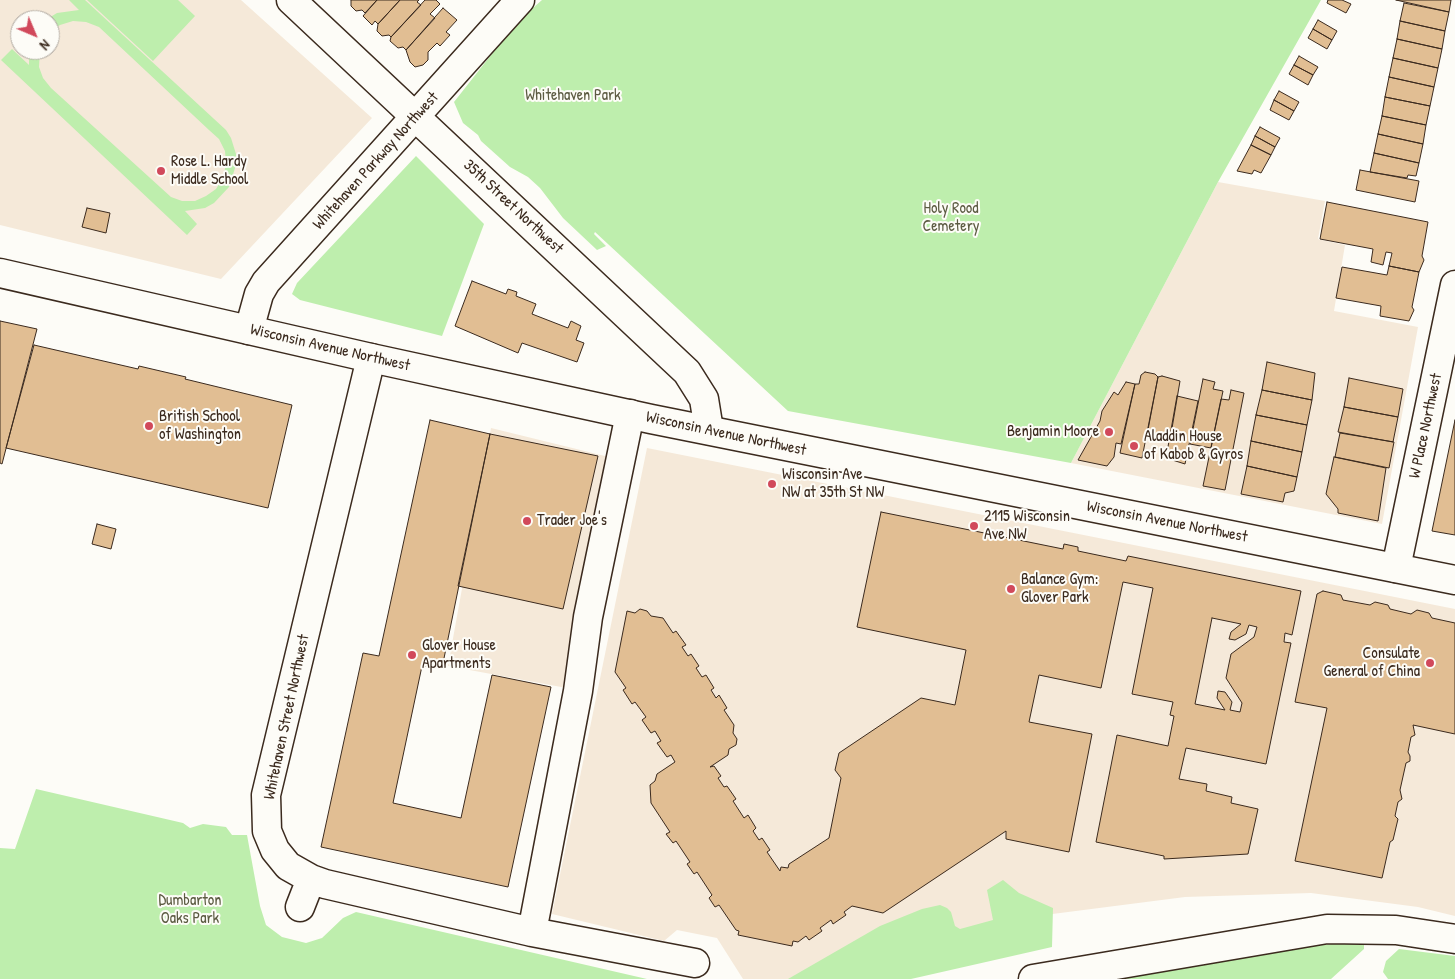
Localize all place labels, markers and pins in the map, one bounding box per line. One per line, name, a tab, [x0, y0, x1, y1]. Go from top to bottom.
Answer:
place label: Rose L. Hardy Middle School	[171, 152, 248, 190]
marker: Rose L. Hardy Middle School	[155, 165, 167, 177]
place label: British School of Washington	[159, 407, 241, 445]
marker: British School of Washington	[143, 420, 155, 432]
place label: Benjamin Moore	[1007, 422, 1099, 442]
marker: Benjamin Moore	[1103, 426, 1115, 438]
place label: Aladdin House of Kabob & Gyros	[1144, 427, 1243, 465]
marker: Aladdin House of Kabob & Gyros	[1128, 440, 1140, 452]
place label: Wisconsin Ave NW at 35th St NW	[782, 465, 884, 503]
marker: Wisconsin Ave NW at 35th St NW	[766, 478, 778, 490]
place label: 2115 Wisconsin Ave NW	[984, 507, 1070, 545]
place label: Trader Joe's	[537, 511, 607, 531]
marker: Trader Joe's	[521, 515, 533, 527]
marker: 2115 Wisconsin Ave NW	[968, 520, 980, 532]
place label: Balance Gym: Glover Park	[1021, 570, 1098, 608]
marker: Balance Gym: Glover Park	[1005, 583, 1017, 595]
place label: Glover House Apartments	[422, 636, 496, 674]
place label: Consulate General of China	[1324, 644, 1420, 682]
marker: Glover House Apartments	[406, 649, 418, 661]
marker: Consulate General of China	[1424, 657, 1436, 669]

